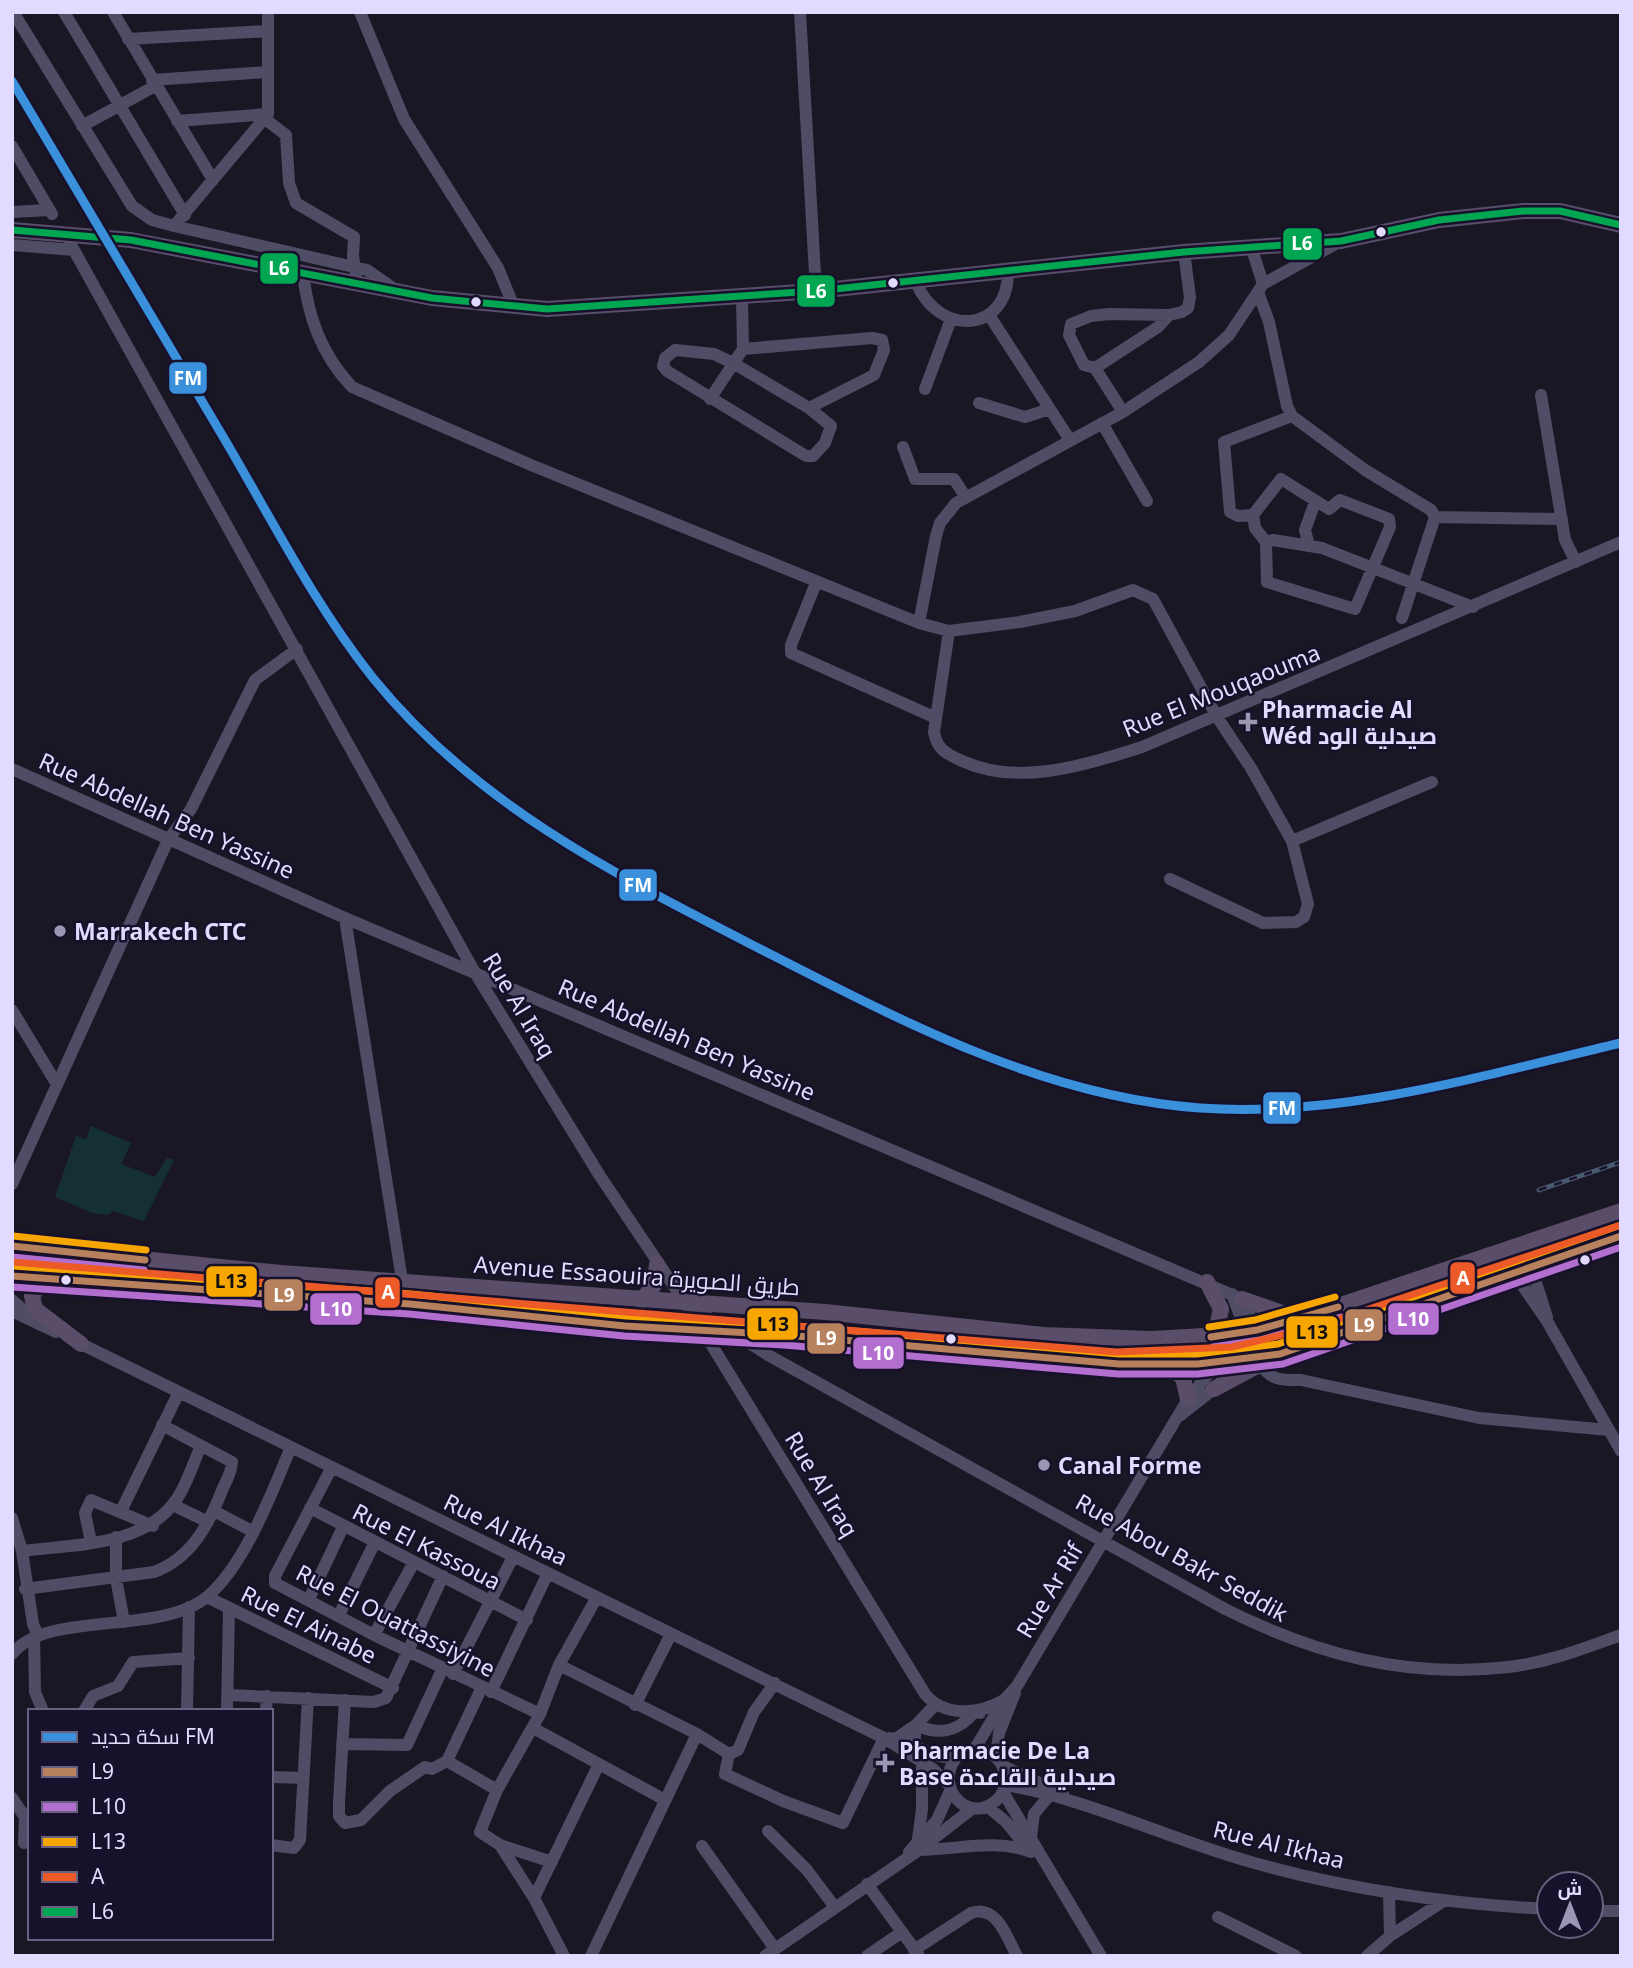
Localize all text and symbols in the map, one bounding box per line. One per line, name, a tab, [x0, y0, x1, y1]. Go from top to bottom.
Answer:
unlabelled marker	[1374, 225, 1388, 239]
line badge: L6	[1282, 227, 1323, 261]
text: L6	[1291, 230, 1313, 256]
line badge: L6	[259, 252, 299, 285]
text: L6	[268, 255, 290, 281]
line badge: L6	[796, 274, 836, 308]
unlabelled marker	[886, 276, 900, 290]
text: L6	[805, 278, 827, 304]
unlabelled marker	[469, 295, 483, 309]
line badge: FM	[168, 361, 208, 395]
text: FM	[174, 365, 202, 391]
street label: Rue El Mouqaouma	[1117, 636, 1325, 744]
place label: Pharmacie Al Wéd صيدلية الود	[1262, 693, 1437, 751]
marker: Pharmacie Al Wéd صيدلية الود	[1240, 714, 1256, 730]
street label: Rue Abdellah Ben Yassine	[34, 744, 300, 886]
line badge: FM	[618, 868, 658, 902]
text: FM	[624, 872, 652, 898]
place label: Marrakech CTC	[74, 915, 247, 947]
marker: Marrakech CTC	[52, 923, 68, 939]
street label: Rue Al Iraq	[476, 946, 564, 1064]
street label: Rue Abdellah Ben Yassine	[554, 970, 820, 1108]
line badge: FM	[1262, 1091, 1302, 1125]
text: FM	[1268, 1095, 1296, 1121]
street label: Avenue Essaouira طريق الصويرة	[473, 1248, 801, 1302]
unlabelled marker	[1578, 1253, 1592, 1267]
line badge: A	[1449, 1261, 1476, 1295]
line badge: L13	[205, 1265, 258, 1298]
text: A	[1456, 1265, 1470, 1291]
text: L13	[215, 1268, 247, 1294]
unlabelled marker	[59, 1273, 73, 1287]
line badge: A	[374, 1276, 401, 1309]
line badge: L9	[263, 1278, 304, 1312]
text: A	[381, 1279, 395, 1305]
text: L9	[273, 1282, 295, 1308]
line badge: L10	[309, 1292, 363, 1326]
text: L10	[320, 1296, 352, 1322]
line badge: L10	[1387, 1302, 1440, 1336]
text: L10	[1397, 1306, 1429, 1332]
line badge: L13	[746, 1307, 799, 1341]
line badge: L9	[1344, 1308, 1384, 1342]
text: L13	[757, 1311, 789, 1337]
text: L9	[1353, 1312, 1375, 1338]
line badge: L13	[1285, 1315, 1339, 1349]
text: L13	[1296, 1319, 1328, 1345]
line badge: L9	[806, 1322, 846, 1355]
text: L9	[815, 1325, 837, 1351]
unlabelled marker	[944, 1332, 958, 1346]
line badge: L10	[852, 1336, 905, 1370]
text: L10	[862, 1340, 894, 1366]
street label: Rue Al Iraq	[778, 1425, 866, 1543]
place label: Canal Forme	[1058, 1449, 1202, 1481]
marker: Canal Forme	[1036, 1457, 1052, 1473]
street label: Rue Al Ikhaa	[439, 1485, 573, 1573]
street label: Rue Abou Bakr Seddik	[1070, 1485, 1295, 1629]
street label: Rue El Kassoua	[347, 1495, 507, 1597]
street label: Rue Ar Rif	[1008, 1535, 1091, 1644]
street label: Rue El Ouattassiyine	[291, 1556, 501, 1684]
street label: Rue El Ainabe	[236, 1577, 382, 1671]
legend	[28, 1709, 273, 1940]
text: سكة حديد FM	[91, 1722, 215, 1750]
place label: Pharmacie De La Base صيدلية القاعدة	[899, 1734, 1116, 1792]
marker: Pharmacie De La Base صيدلية القاعدة	[877, 1755, 893, 1771]
text: L9	[91, 1757, 114, 1785]
text: L10	[91, 1792, 126, 1820]
street label: Rue Al Ikhaa	[1210, 1812, 1348, 1876]
text: L13	[91, 1827, 126, 1855]
text: A	[91, 1862, 105, 1890]
north arrow	[1535, 1870, 1605, 1940]
text: ش	[1558, 1875, 1582, 1901]
text: L6	[91, 1897, 114, 1925]

